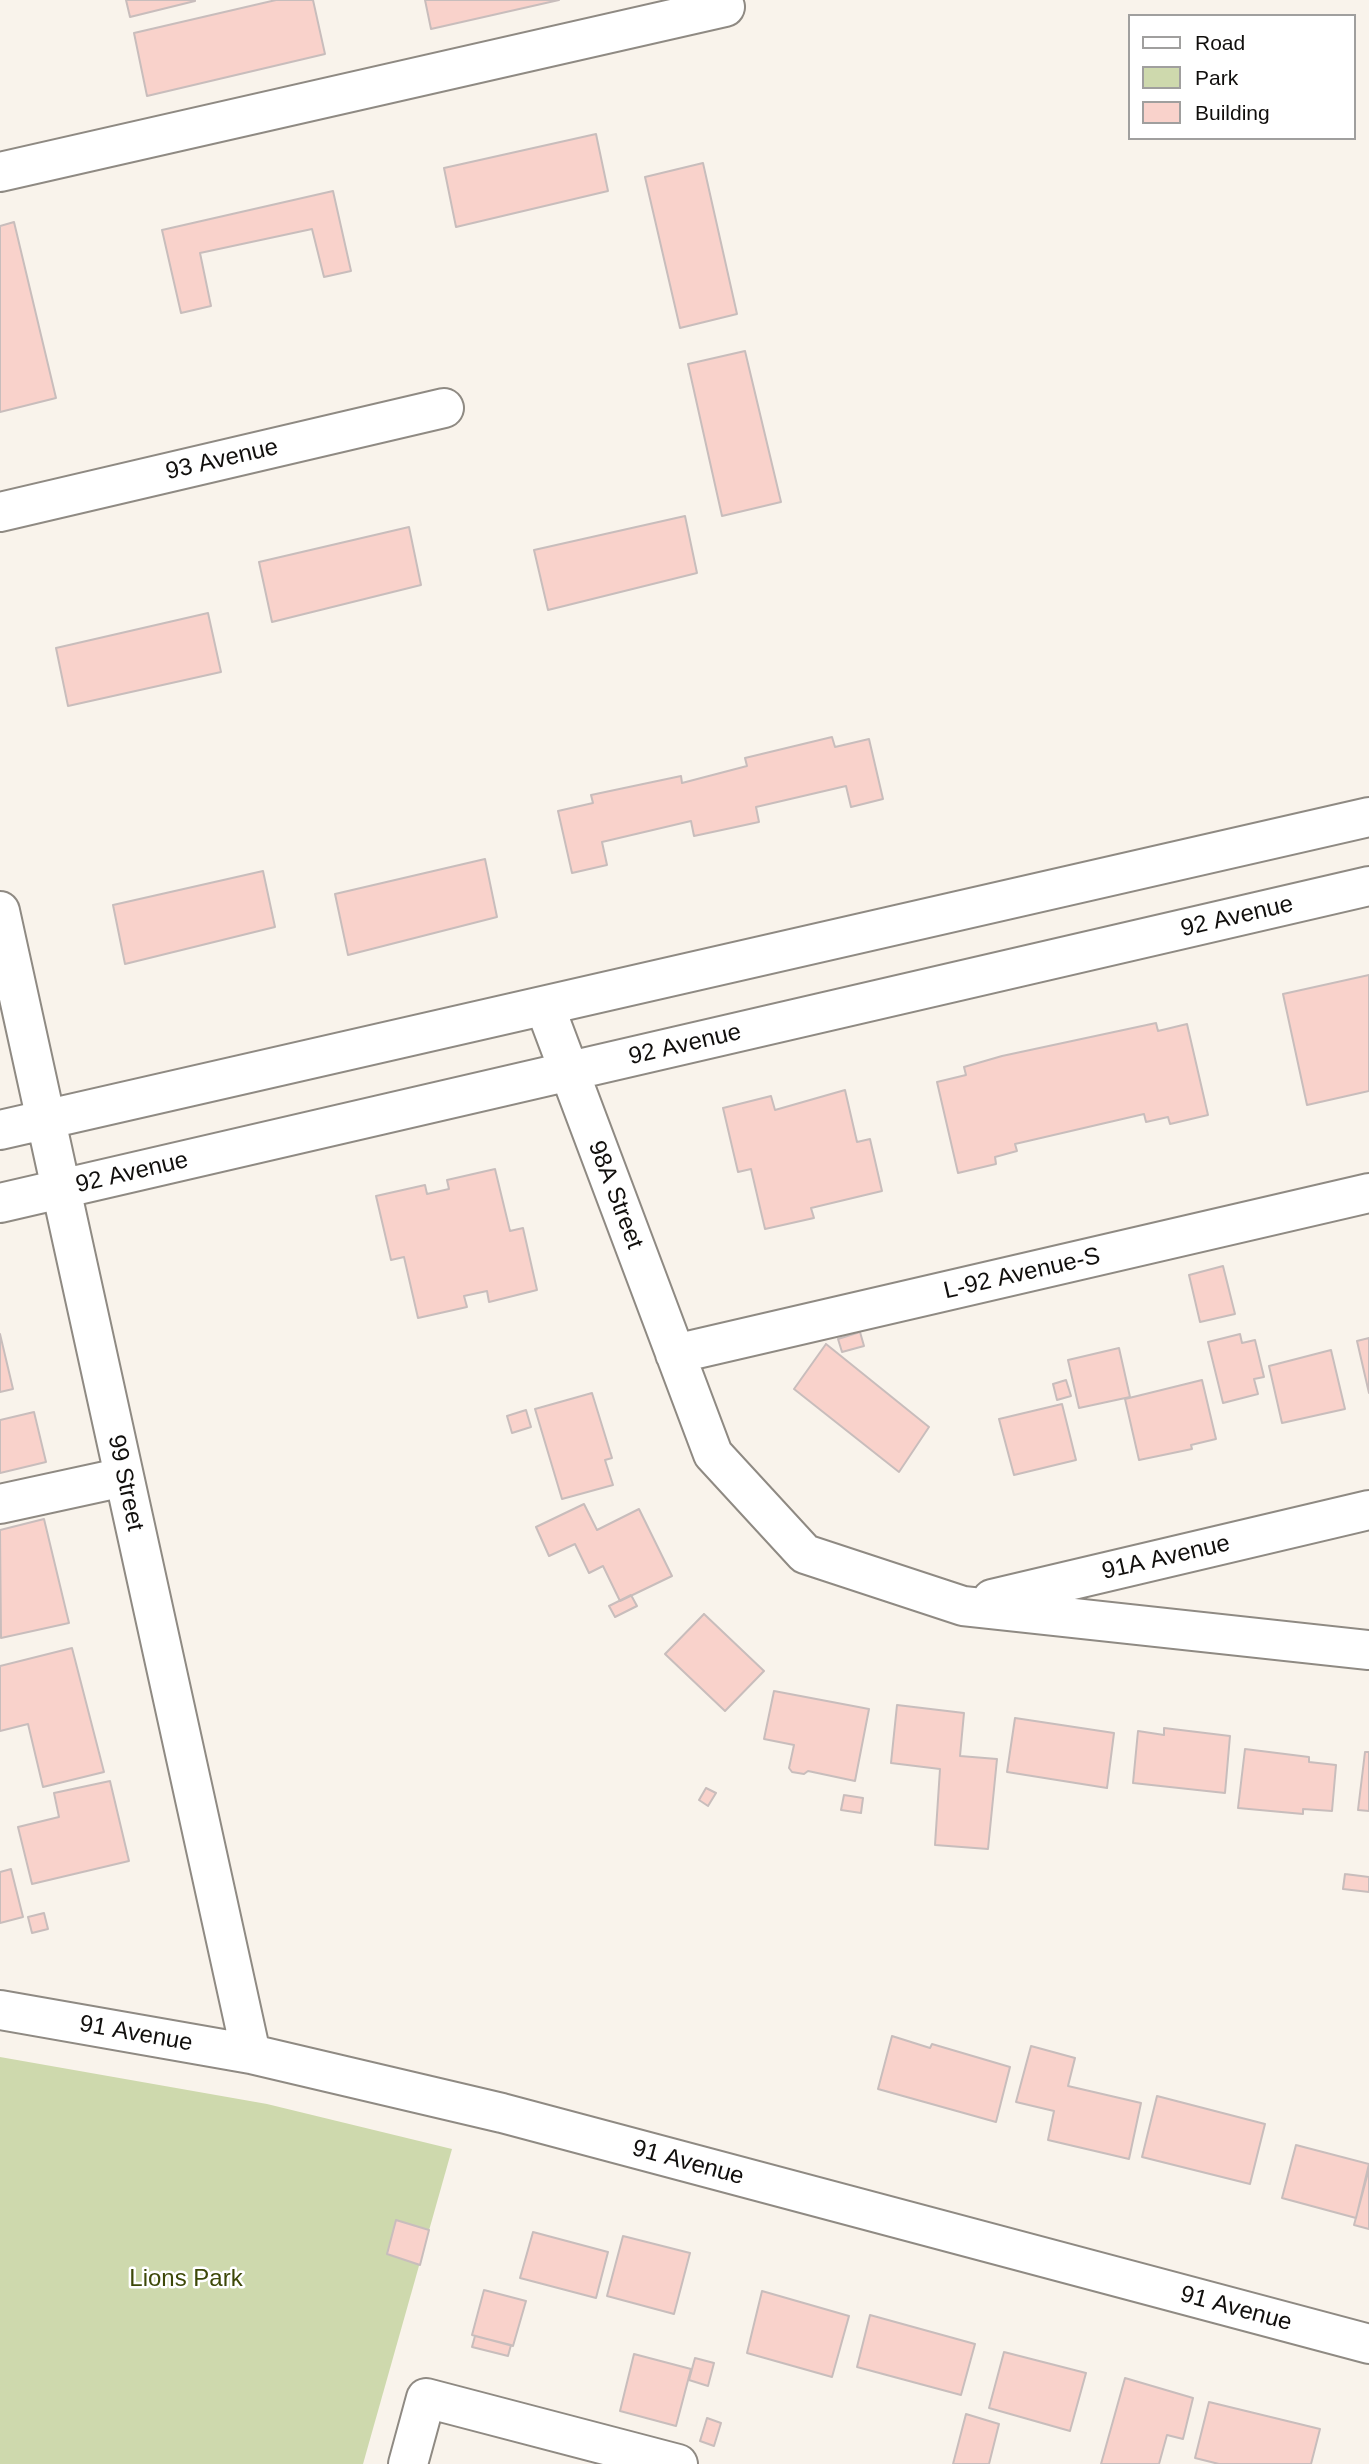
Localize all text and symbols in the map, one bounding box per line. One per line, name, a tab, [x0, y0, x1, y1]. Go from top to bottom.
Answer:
legend	[1128, 14, 1355, 140]
text: Road	[1195, 31, 1245, 54]
text: Park	[1195, 66, 1238, 89]
text: Building	[1195, 101, 1270, 124]
street label: 93 Avenue	[163, 433, 281, 487]
street label: 92 Avenue	[1178, 890, 1296, 944]
street label: 92 Avenue	[626, 1018, 744, 1072]
street label: 98A Street	[581, 1137, 649, 1253]
street label: 92 Avenue	[73, 1146, 191, 1200]
street label: L-92 Avenue-S	[941, 1242, 1103, 1306]
street label: 99 Street	[101, 1432, 149, 1534]
street label: 91A Avenue	[1099, 1529, 1233, 1587]
street label: 91 Avenue	[77, 2010, 195, 2058]
street label: 91 Avenue	[629, 2134, 747, 2192]
park label: Lions Park	[129, 2265, 243, 2293]
street label: 91 Avenue	[1177, 2280, 1295, 2338]

